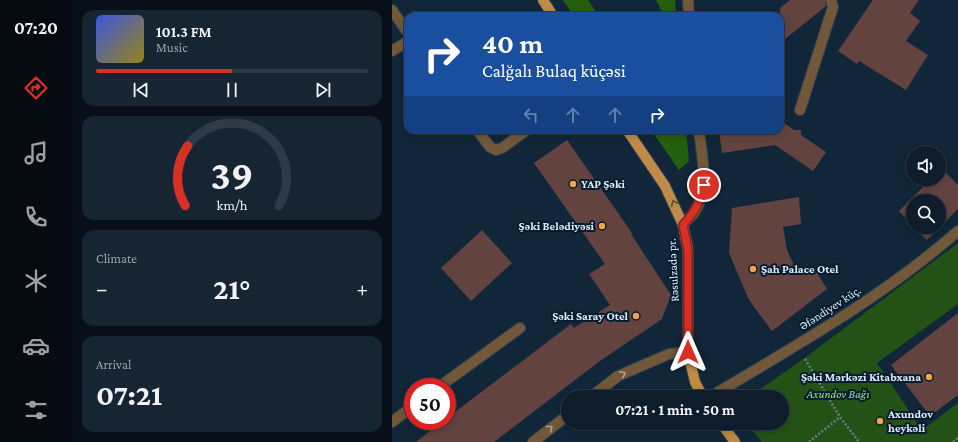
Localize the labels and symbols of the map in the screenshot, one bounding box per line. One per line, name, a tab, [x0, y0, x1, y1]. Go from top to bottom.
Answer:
pin	[687, 168, 721, 202]
place label: YAP Şəki	[581, 177, 625, 191]
marker: YAP Şəki	[568, 179, 578, 189]
one-way arrow	[671, 200, 678, 208]
place label: Şəki Belədiyəsi	[519, 219, 595, 233]
marker: Şəki Belədiyəsi	[597, 221, 607, 231]
street label: Rəsulzadə pr.	[664, 238, 682, 302]
place label: Şah Palace Otel	[761, 262, 839, 276]
marker: Şah Palace Otel	[748, 264, 758, 274]
street label: Əfəndiyev küç.	[797, 283, 864, 333]
place label: Şəki Saray Otel	[552, 309, 628, 323]
marker: Şəki Saray Otel	[631, 311, 641, 321]
position arrow	[667, 331, 709, 373]
place label: Şəki Mərkəzi Kitabxana	[801, 370, 921, 384]
one-way arrow	[618, 371, 626, 379]
marker: Şəki Mərkəzi Kitabxana	[924, 372, 934, 382]
speed limit sign: 50	[404, 378, 456, 430]
park label: Axundov Bağı	[806, 387, 869, 401]
place label: Axundov heykəli	[887, 407, 933, 435]
marker: Axundov heykəli	[875, 416, 885, 426]
one-way arrow	[546, 426, 553, 433]

